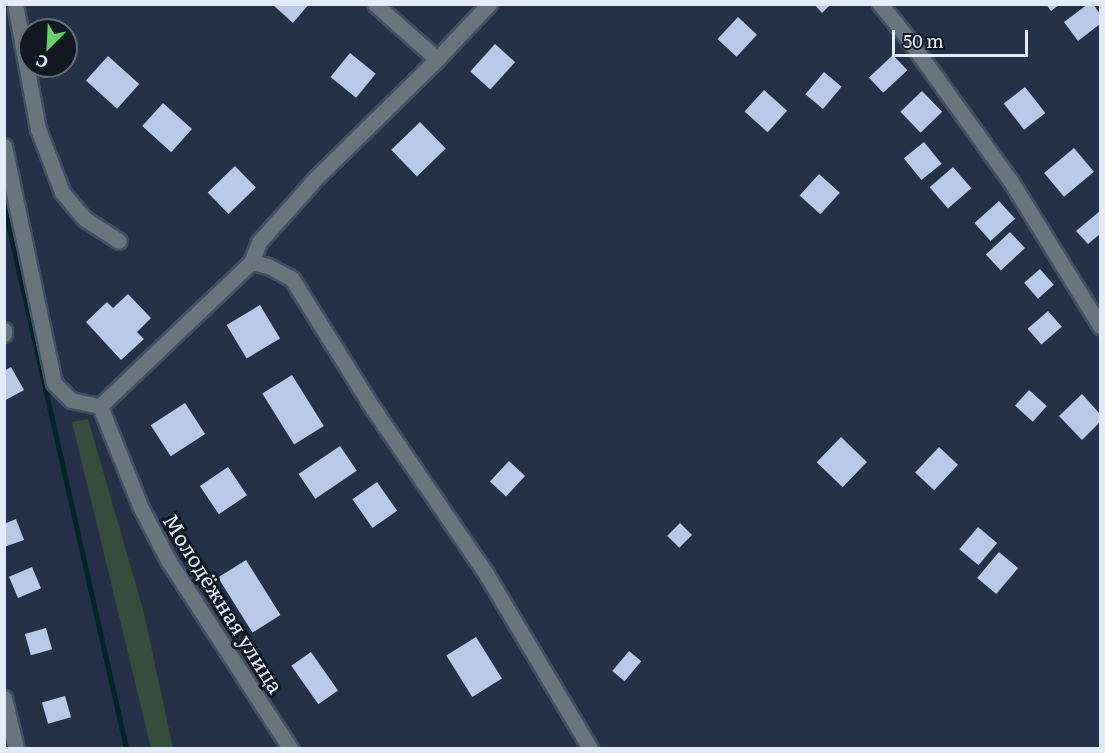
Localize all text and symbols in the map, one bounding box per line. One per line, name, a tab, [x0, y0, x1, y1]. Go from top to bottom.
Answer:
north arrow	[18, 18, 78, 78]
scale bar	[895, 18, 1032, 56]
text: 50 m	[903, 27, 944, 54]
text: С	[31, 49, 52, 76]
street label: Молодёжная улица	[159, 509, 289, 697]

